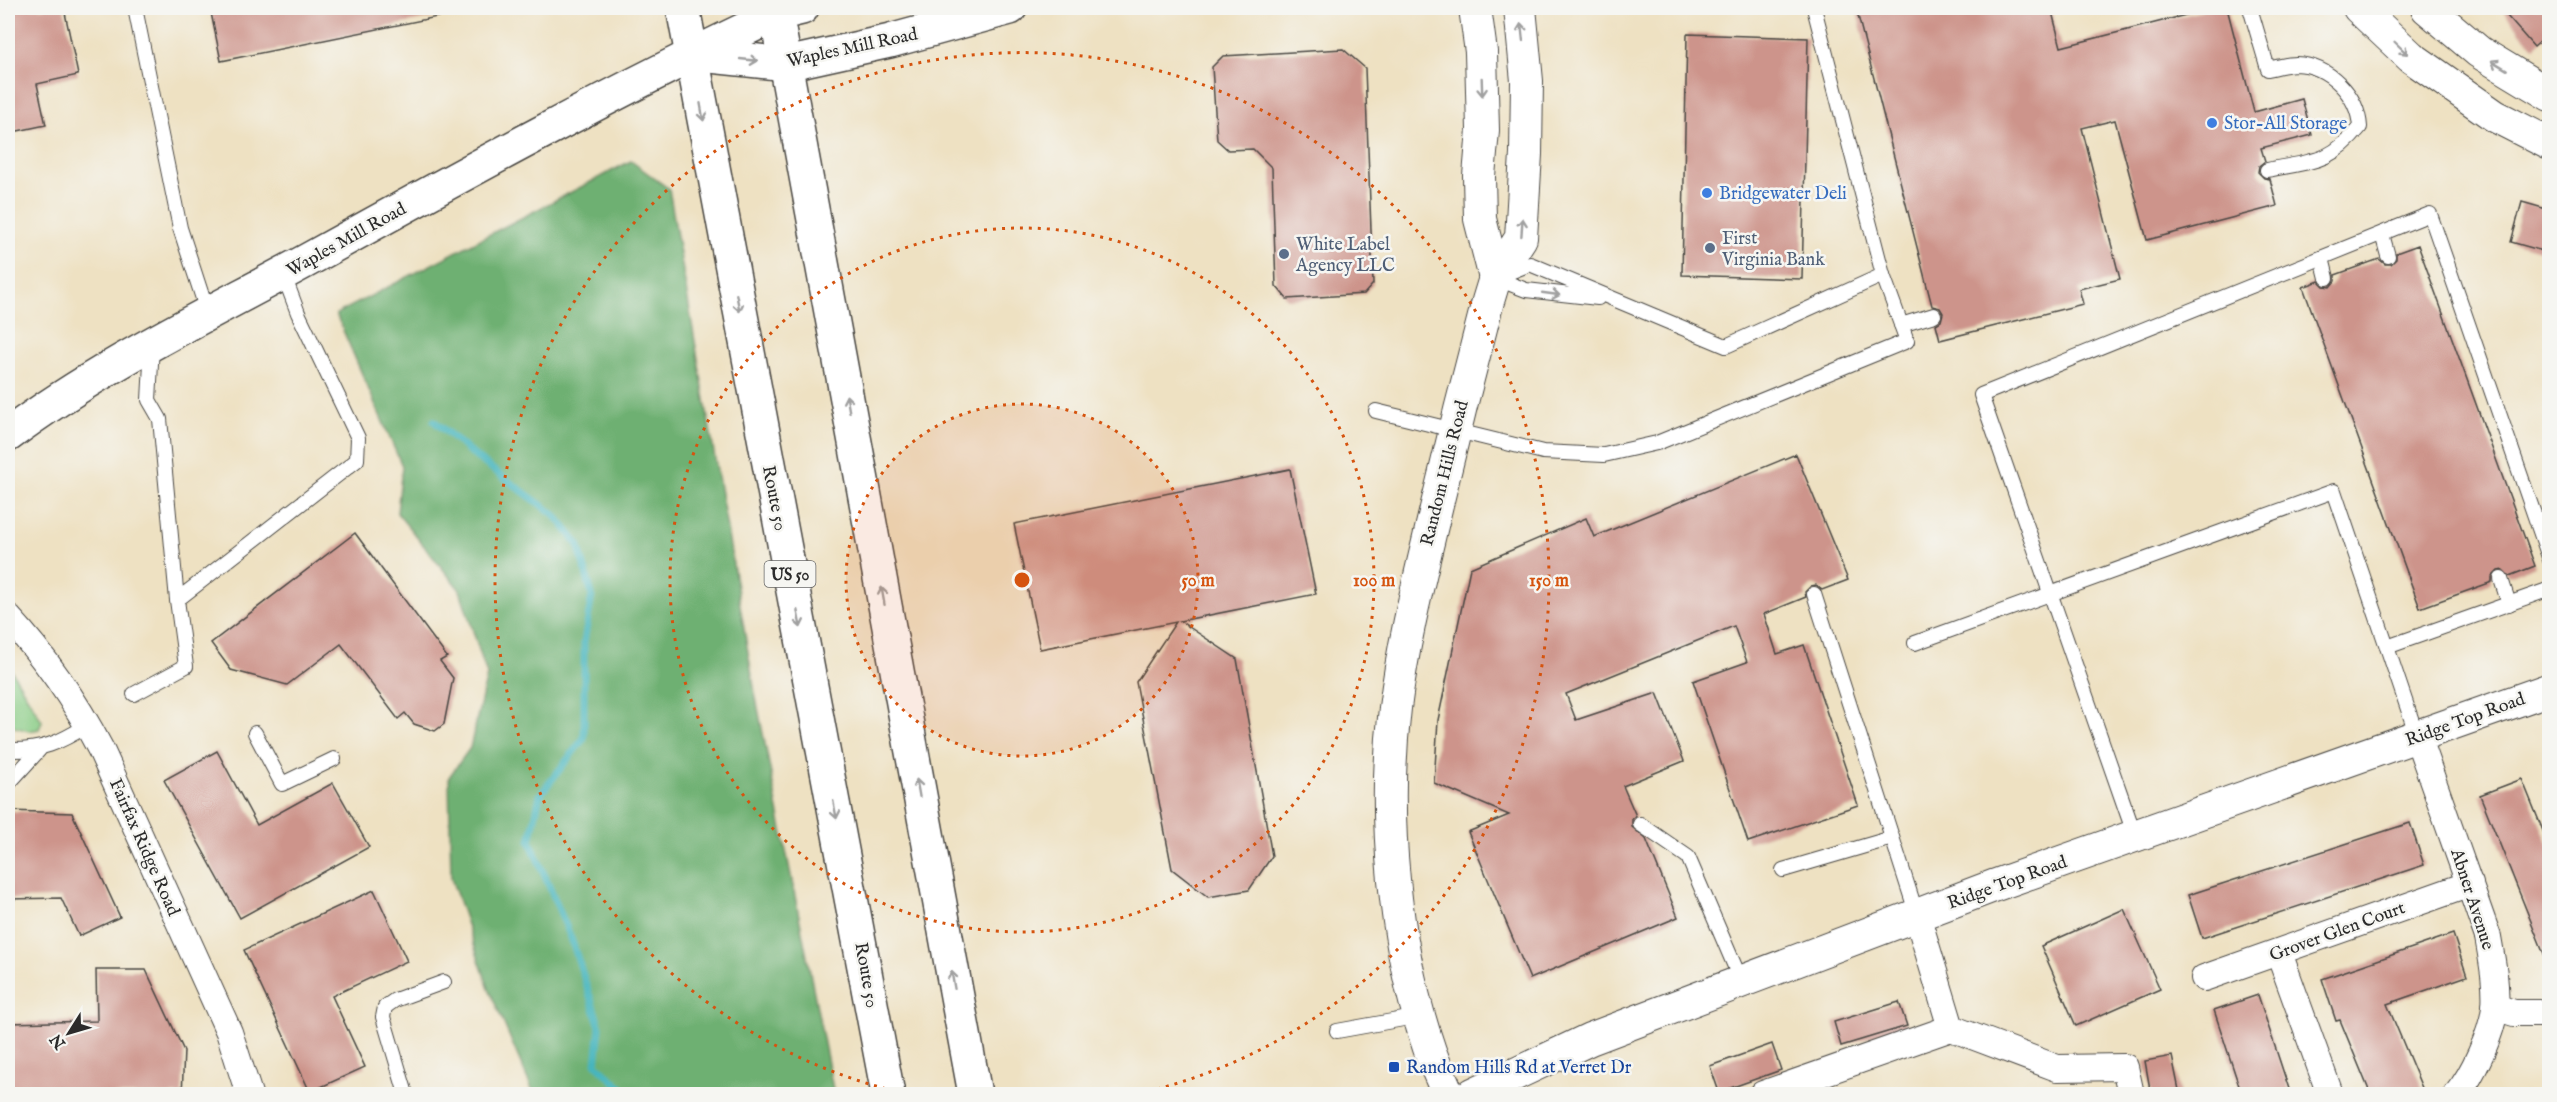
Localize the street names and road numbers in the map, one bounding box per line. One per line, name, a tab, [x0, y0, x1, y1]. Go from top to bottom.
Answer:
street label: Waples Mill Road	[785, 23, 920, 74]
street label: Waples Mill Road	[283, 198, 411, 283]
street label: Random Hills Road	[1416, 398, 1475, 549]
street label: Route 50	[756, 464, 791, 533]
road number: US 50	[764, 561, 816, 587]
street label: Ridge Top Road	[2403, 688, 2529, 753]
street label: Fairfax Ridge Road	[103, 775, 184, 920]
street label: Abner Avenue	[2444, 845, 2499, 953]
street label: Ridge Top Road	[1945, 851, 2071, 916]
street label: Grover Glen Court	[2267, 897, 2408, 968]
street label: Route 50	[848, 941, 883, 1010]

